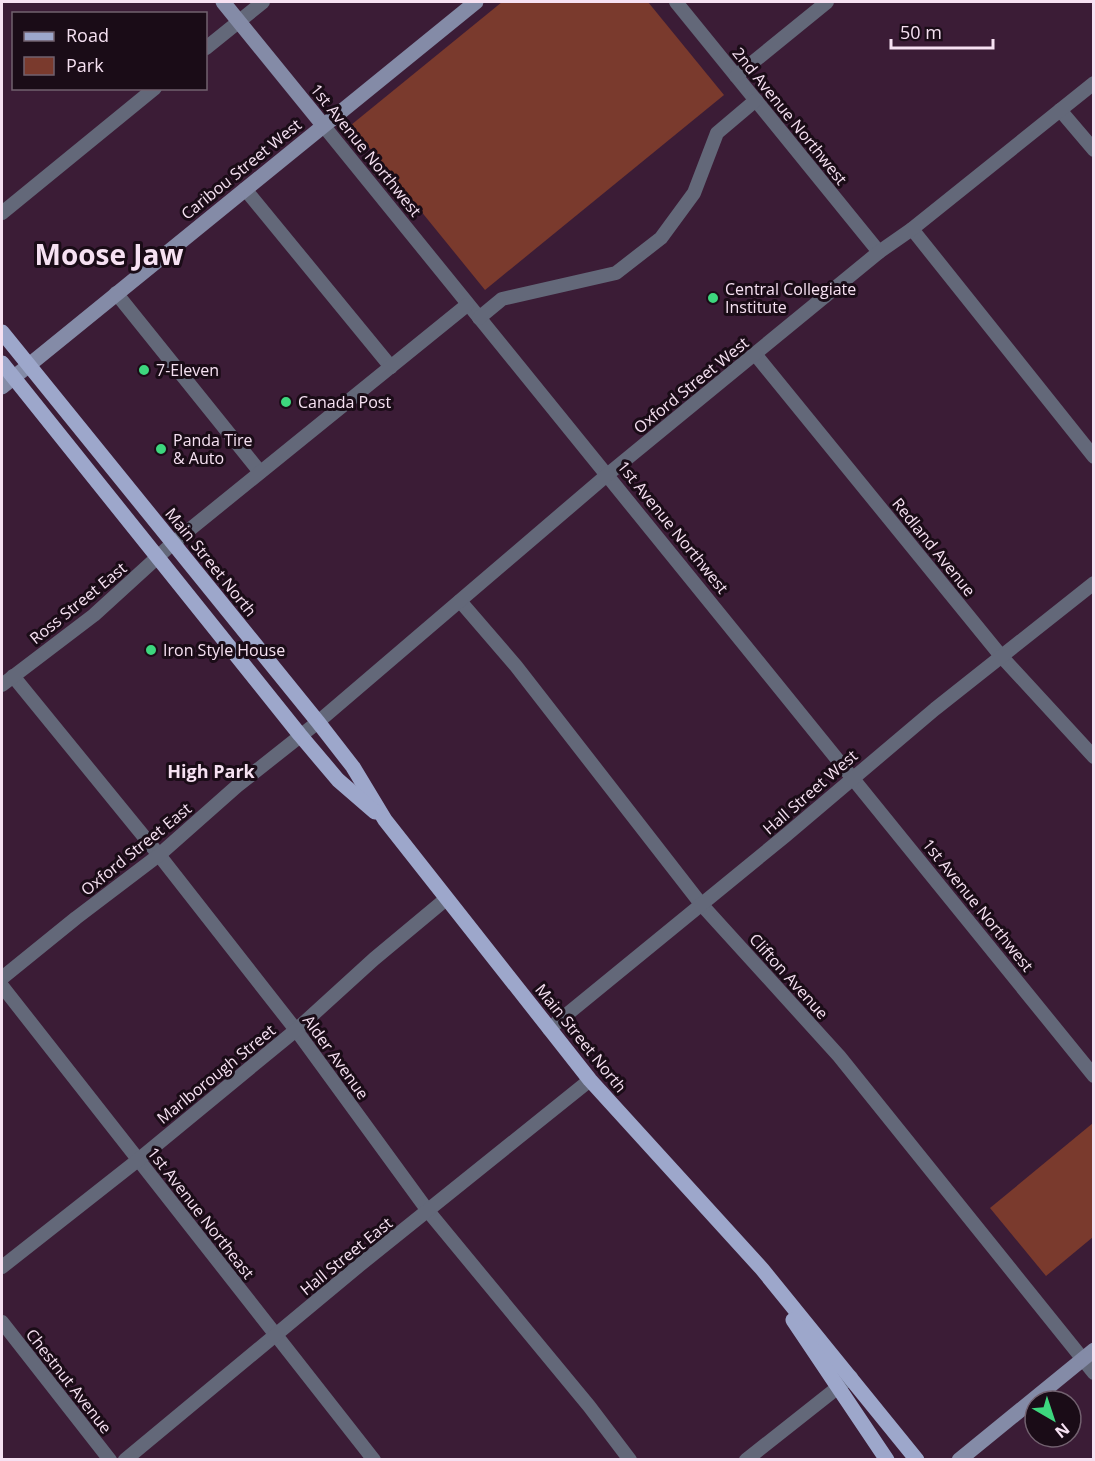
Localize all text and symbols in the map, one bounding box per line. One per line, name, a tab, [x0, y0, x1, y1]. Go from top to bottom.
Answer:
legend	[12, 12, 207, 90]
scale bar	[891, 12, 993, 50]
text: 50 m	[900, 20, 942, 44]
text: Road	[66, 23, 109, 47]
street label: 2nd Avenue Northwest	[728, 43, 853, 190]
text: Park	[66, 53, 104, 77]
street label: 1st Avenue Northwest	[306, 79, 427, 221]
street label: Caribou Street West	[176, 113, 306, 224]
district label: Moose Jaw	[35, 235, 184, 273]
place label: Central Collegiate Institute	[725, 278, 856, 318]
marker: Central Collegiate Institute	[706, 291, 720, 305]
street label: Oxford Street West	[629, 332, 753, 438]
place label: 7-Eleven	[156, 359, 219, 381]
marker: 7-Eleven	[137, 363, 151, 377]
place label: Canada Post	[298, 391, 391, 413]
marker: Canada Post	[279, 395, 293, 409]
place label: Panda Tire & Auto	[173, 429, 253, 469]
marker: Panda Tire & Auto	[154, 442, 168, 456]
street label: 1st Avenue Northwest	[613, 456, 734, 598]
street label: Redland Avenue	[887, 493, 981, 601]
street label: Main Street North	[160, 503, 262, 621]
street label: Ross Street East	[25, 557, 131, 649]
place label: Iron Style House	[163, 639, 285, 661]
marker: Iron Style House	[144, 643, 158, 657]
street label: Hall Street West	[758, 745, 862, 839]
district label: High Park	[167, 759, 256, 783]
street label: Oxford Street East	[76, 797, 196, 900]
street label: 1st Avenue Northwest	[918, 834, 1039, 976]
street label: Clifton Avenue	[745, 928, 833, 1024]
street label: Main Street North	[530, 979, 632, 1097]
street label: Alder Avenue	[298, 1010, 374, 1104]
street label: Marlborough Street	[152, 1019, 280, 1129]
street label: 1st Avenue Northeast	[143, 1143, 260, 1284]
street label: Hall Street East	[295, 1212, 397, 1300]
street label: Chestnut Avenue	[21, 1324, 117, 1438]
north arrow	[1023, 1389, 1083, 1449]
text: N	[1050, 1418, 1074, 1443]

